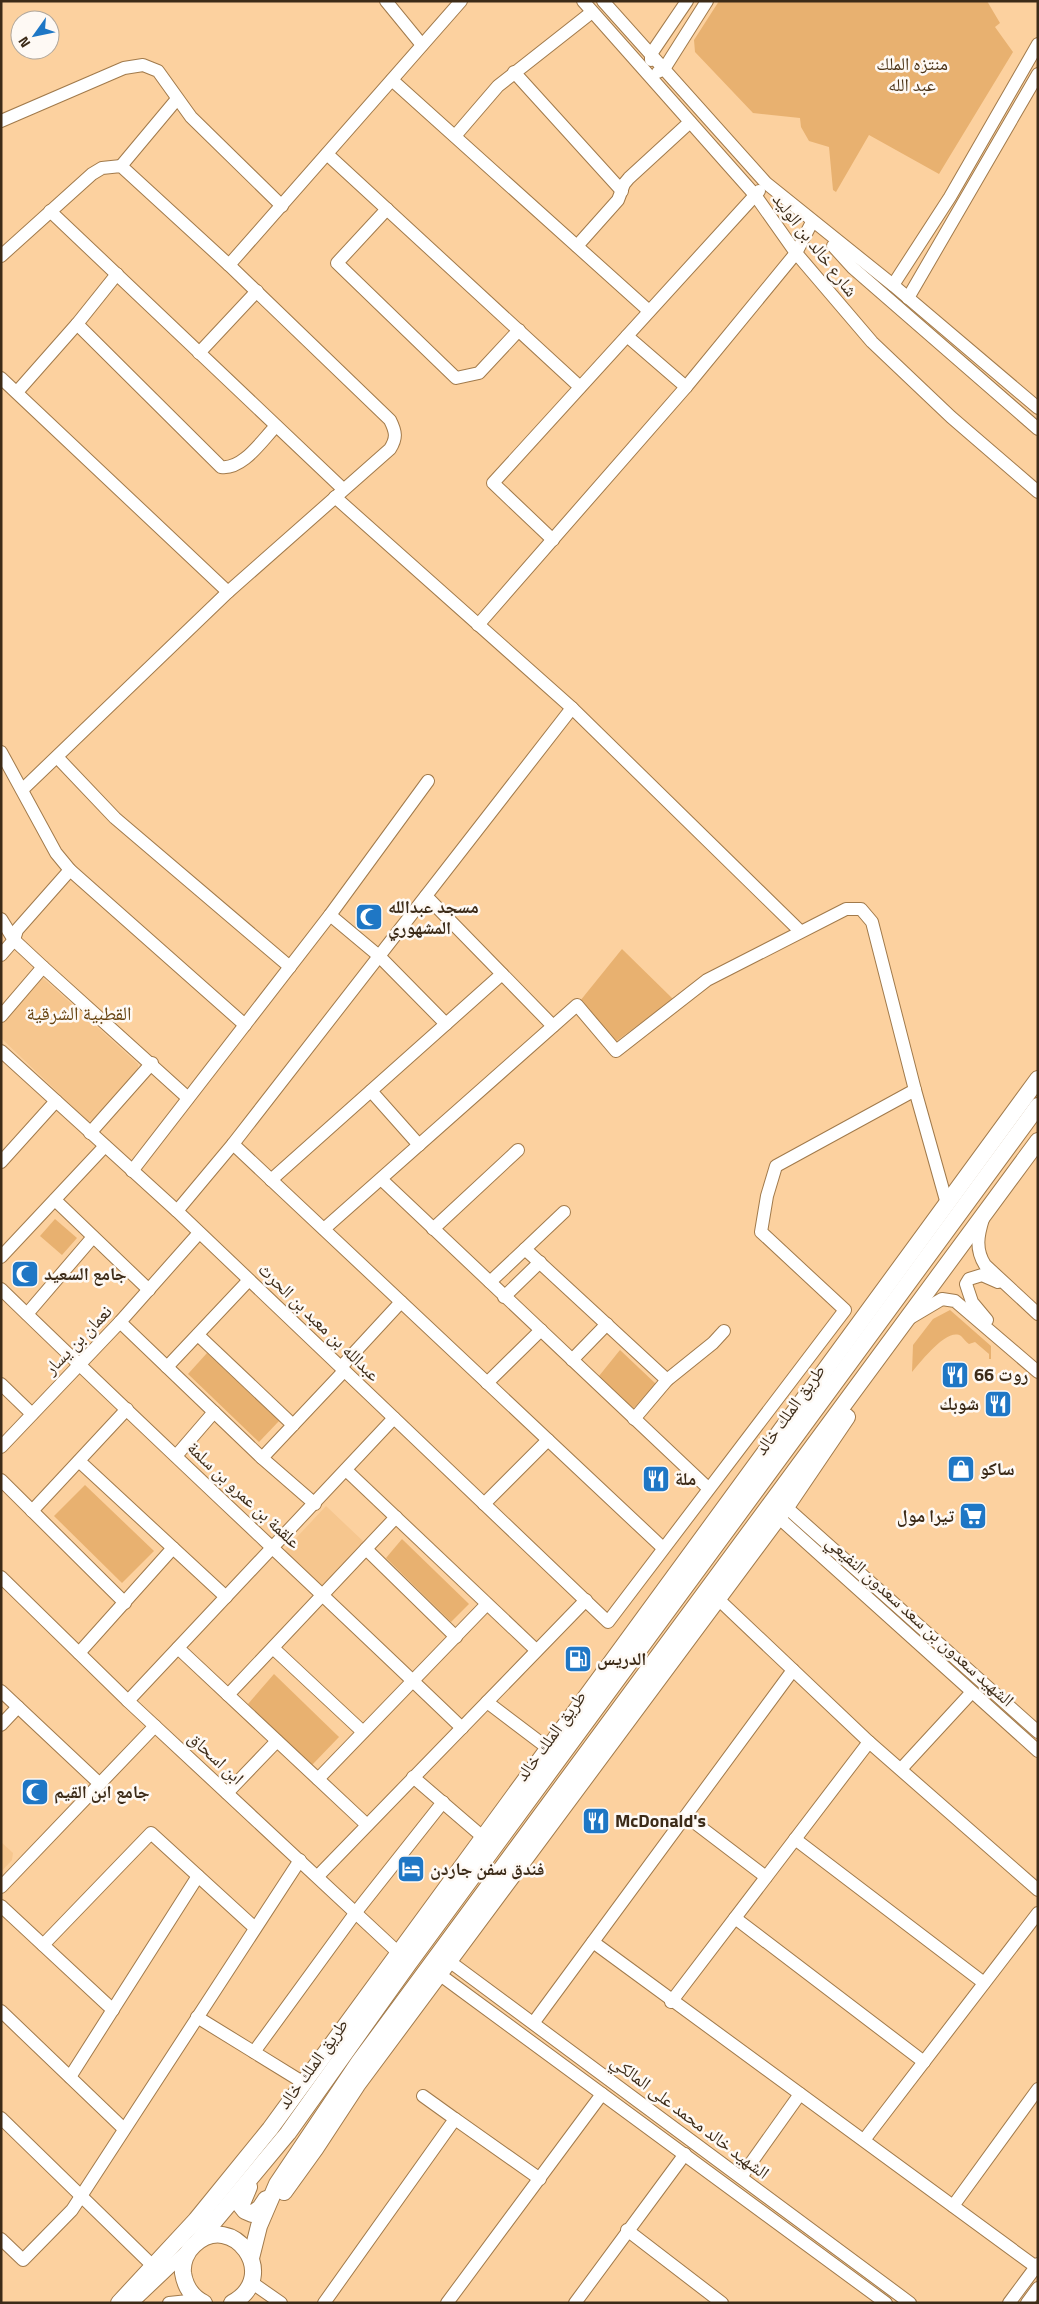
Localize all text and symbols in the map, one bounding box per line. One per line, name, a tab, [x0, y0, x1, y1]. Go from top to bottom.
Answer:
north arrow	[10, 10, 60, 60]
text: N	[12, 33, 35, 52]
park label: منتزه الملك عبد الله	[876, 50, 948, 98]
street label: شارع خالد بن الوليد	[766, 187, 865, 302]
place label: مسجد عبدالله المشهوري	[388, 893, 479, 942]
mosque icon: مسجد عبدالله المشهوري	[354, 902, 384, 932]
district label: القطبية الشرقية	[26, 998, 132, 1027]
street label: عبدالله بن معبد بن الحرث	[252, 1256, 387, 1387]
mosque icon: جامع السعيد	[10, 1259, 40, 1289]
place label: جامع السعيد	[44, 1260, 127, 1287]
street label: نعمان بن يسار	[37, 1299, 118, 1381]
street label: طريق الملك خالد	[747, 1359, 832, 1461]
restaurant icon: روت 66	[940, 1360, 970, 1390]
place label: روت 66	[974, 1361, 1029, 1388]
restaurant icon: شوبك	[983, 1389, 1013, 1419]
place label: شوبك	[939, 1390, 979, 1417]
street label: علقمة بن عمرو بن سلمة	[181, 1435, 307, 1555]
shop icon: ساكو	[946, 1454, 976, 1484]
place label: ساكو	[980, 1455, 1015, 1482]
restaurant icon: ملة	[641, 1464, 671, 1494]
place label: ملة	[675, 1465, 696, 1492]
supermarket icon: تيرا مول	[958, 1501, 988, 1531]
place label: تيرا مول	[897, 1502, 954, 1529]
street label: الشهيد سعدون بن سعد سعدون النفيعي	[819, 1529, 1020, 1714]
fuel station icon: الدريس	[563, 1644, 593, 1674]
place label: الدريس	[597, 1645, 646, 1672]
street label: طريق الملك خالد	[508, 1685, 593, 1787]
street label: ابن اسحاق	[182, 1725, 250, 1791]
mosque icon: جامع ابن القيم	[20, 1777, 50, 1807]
place label: جامع ابن القيم	[54, 1778, 150, 1805]
restaurant icon: McDonald's	[581, 1806, 611, 1836]
place label: McDonald's	[615, 1807, 706, 1834]
hotel icon: فندق سفن جاردن	[396, 1854, 426, 1884]
place label: فندق سفن جاردن	[430, 1855, 544, 1882]
street label: طريق الملك خالد	[270, 2013, 355, 2115]
street label: الشهيد خالد محمد على المالكي	[604, 2048, 775, 2187]

